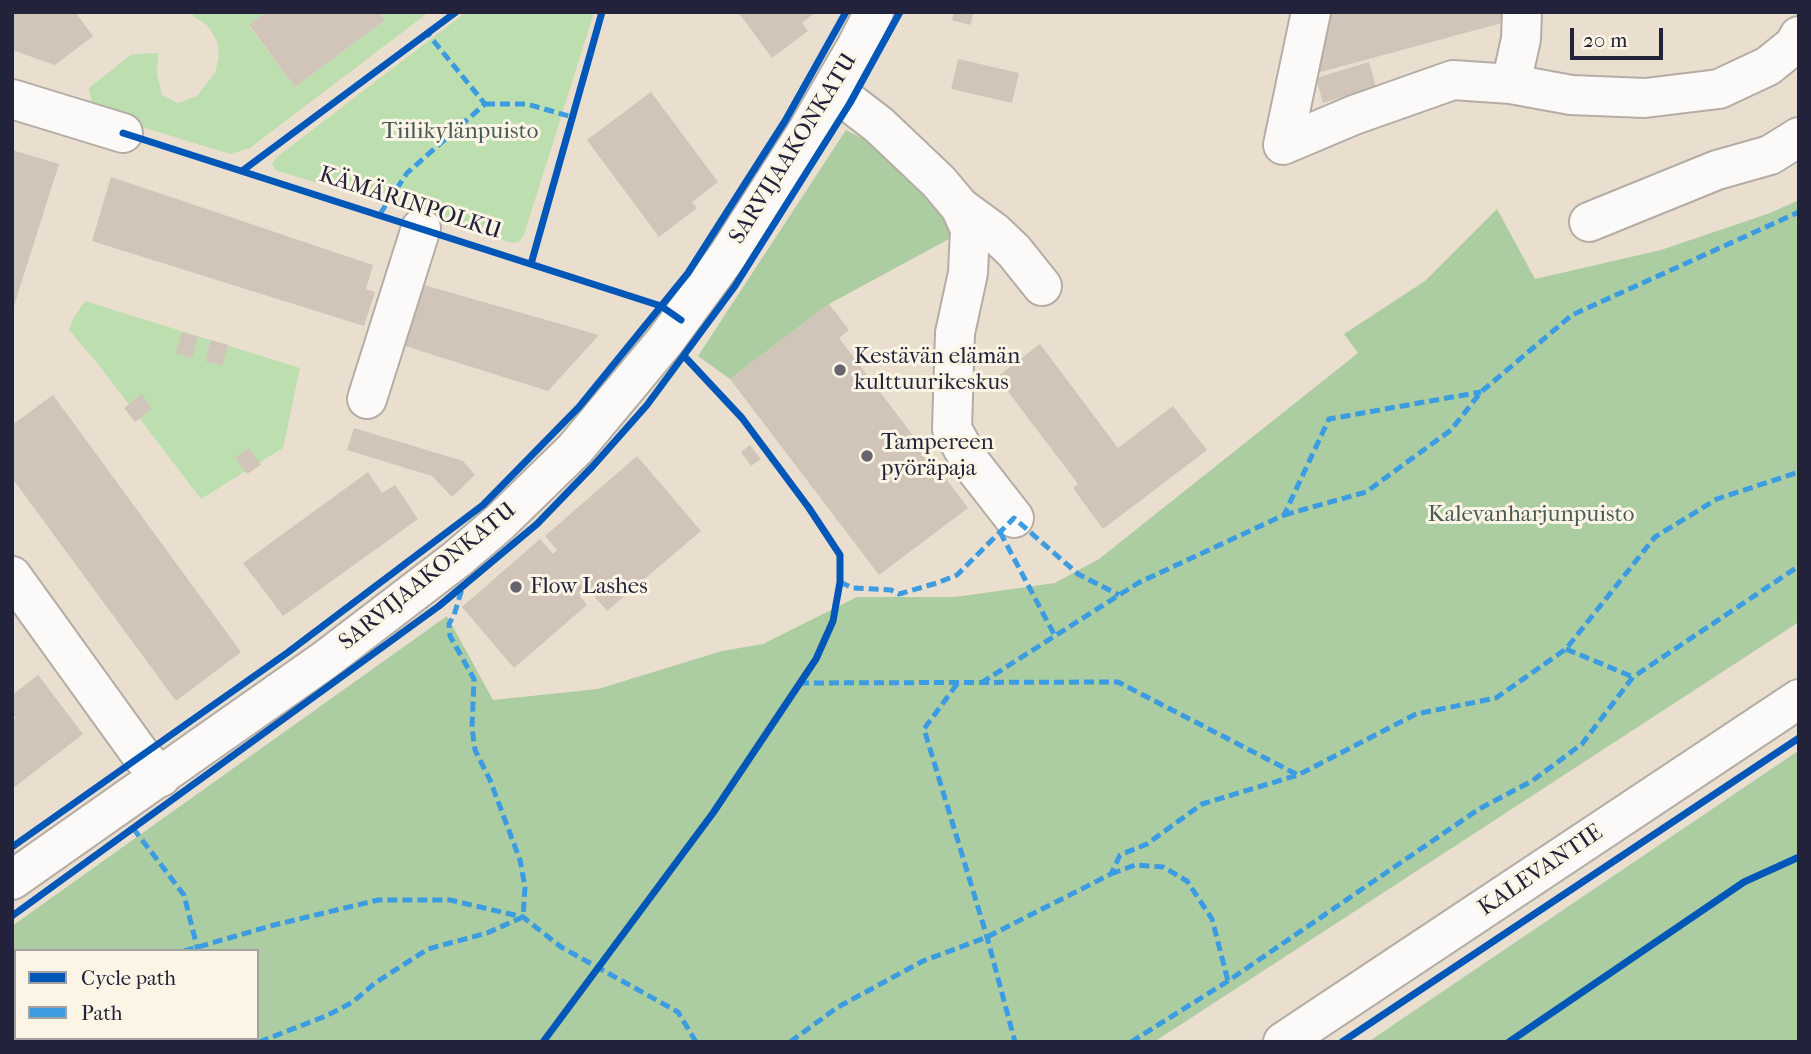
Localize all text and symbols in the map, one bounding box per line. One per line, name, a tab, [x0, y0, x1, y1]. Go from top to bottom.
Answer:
scale bar	[1573, 14, 1666, 58]
text: 20 m	[1583, 28, 1627, 52]
street label: SARVIJAAKONKATU	[724, 48, 864, 250]
park label: Tiilikylänpuisto	[382, 118, 538, 146]
street label: KÄMÄRINPOLKU	[315, 161, 505, 247]
place label: Kestävän elämän kulttuurikeskus	[854, 343, 1020, 397]
marker: Kestävän elämän kulttuurikeskus	[832, 362, 848, 378]
place label: Tampereen pyöräpaja	[881, 429, 994, 483]
marker: Tampereen pyöräpaja	[859, 448, 875, 464]
street label: SARVIJAAKONKATU	[334, 497, 522, 657]
park label: Kalevanharjunpuisto	[1428, 501, 1634, 529]
place label: Flow Lashes	[530, 573, 648, 601]
marker: Flow Lashes	[508, 579, 524, 595]
street label: KALEVANTIE	[1474, 819, 1608, 923]
legend	[14, 949, 259, 1040]
text: Cycle path	[81, 966, 176, 990]
text: Path	[81, 1001, 122, 1025]

